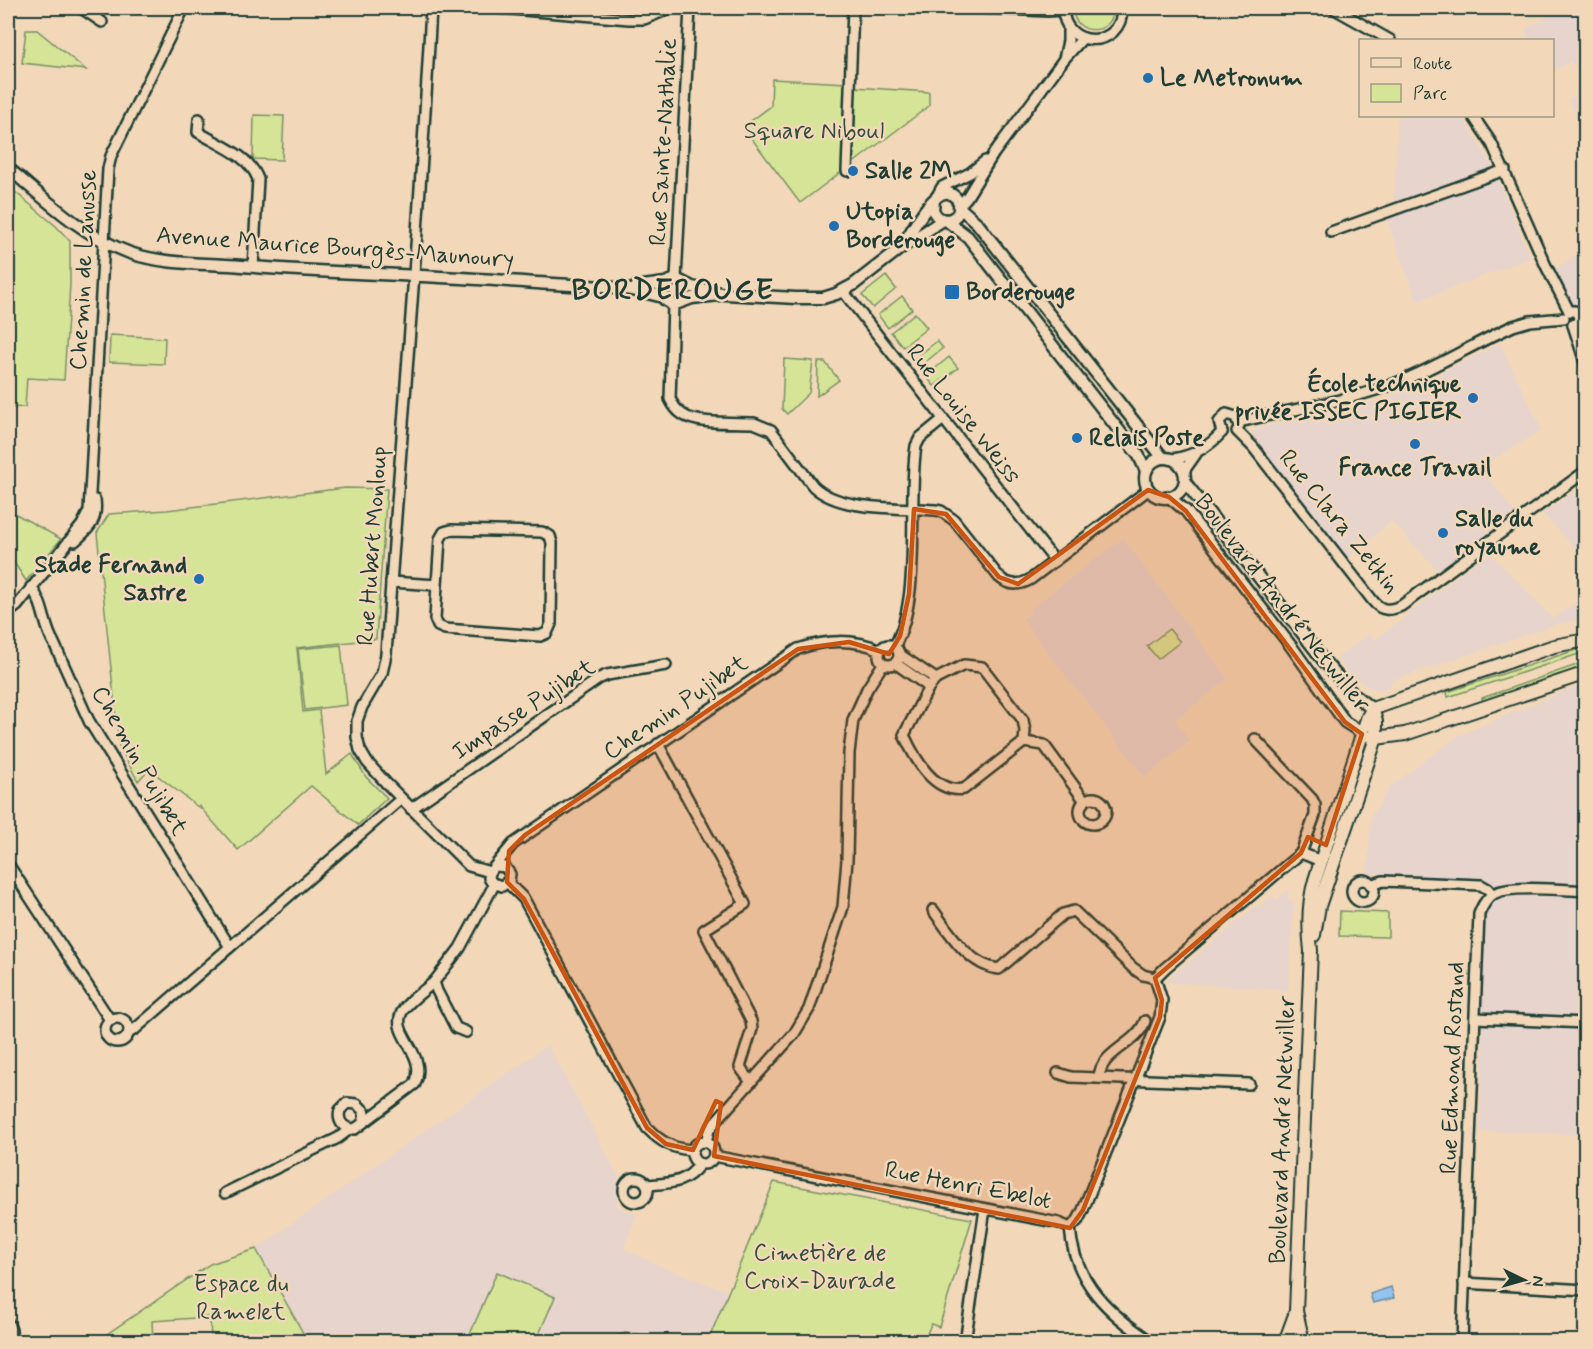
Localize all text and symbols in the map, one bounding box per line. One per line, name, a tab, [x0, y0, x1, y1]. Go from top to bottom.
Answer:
street label: Rue Sainte-Nathalie	[643, 37, 685, 247]
legend	[1359, 39, 1554, 117]
text: Route	[1413, 52, 1452, 76]
place label: Le Metronum	[1160, 63, 1303, 94]
marker: Le Metronum	[1141, 71, 1155, 85]
text: Parc	[1413, 82, 1447, 106]
park label: Square Niboul	[744, 116, 884, 147]
place label: Salle 2M	[865, 156, 952, 187]
marker: Salle 2M	[846, 164, 860, 178]
street label: Chemin de Lanusse	[63, 169, 105, 371]
place label: Utopia Borderouge	[846, 197, 956, 257]
marker: Utopia Borderouge	[827, 219, 841, 233]
street label: Avenue Maurice Bourgès-Maunoury	[155, 220, 515, 278]
district label: BORDEROUGE	[572, 271, 774, 310]
place label: Borderouge	[966, 277, 1076, 309]
marker: Borderouge	[943, 283, 961, 301]
street label: Rue Louise Weiss	[899, 338, 1028, 491]
place label: École technique privée ISSEC PIGIER	[1235, 367, 1462, 428]
marker: École technique privée ISSEC PIGIER	[1466, 391, 1480, 405]
place label: Relais Poste	[1089, 423, 1204, 454]
marker: Relais Poste	[1070, 431, 1084, 445]
marker: France Travail	[1408, 437, 1422, 451]
street label: Rue Clara Zetkin	[1271, 444, 1407, 600]
street label: Rue Hubert Monloup	[351, 445, 395, 647]
place label: France Travail	[1338, 453, 1492, 484]
street label: Boulevard André Netwiller	[1187, 488, 1377, 719]
place label: Salle du royaume	[1455, 504, 1541, 563]
marker: Salle du royaume	[1436, 526, 1450, 540]
place label: Stade Fernand Sastre	[34, 550, 187, 609]
marker: Stade Fernand Sastre	[192, 572, 206, 586]
street label: Chemin Pujibet	[598, 648, 754, 768]
street label: Impasse Pujibet	[447, 652, 601, 768]
street label: Chemin Pujibet	[84, 681, 194, 841]
street label: Rue Edmond Rostand	[1434, 961, 1472, 1175]
street label: Boulevard André Netwiller	[1263, 995, 1303, 1265]
street label: Rue Henri Ebelot	[882, 1155, 1054, 1217]
park label: Cimetière de Croix-Daurade	[744, 1238, 896, 1297]
north arrow	[1494, 1250, 1554, 1310]
park label: Espace du Ramelet	[194, 1269, 289, 1328]
text: N	[1527, 1275, 1548, 1287]

